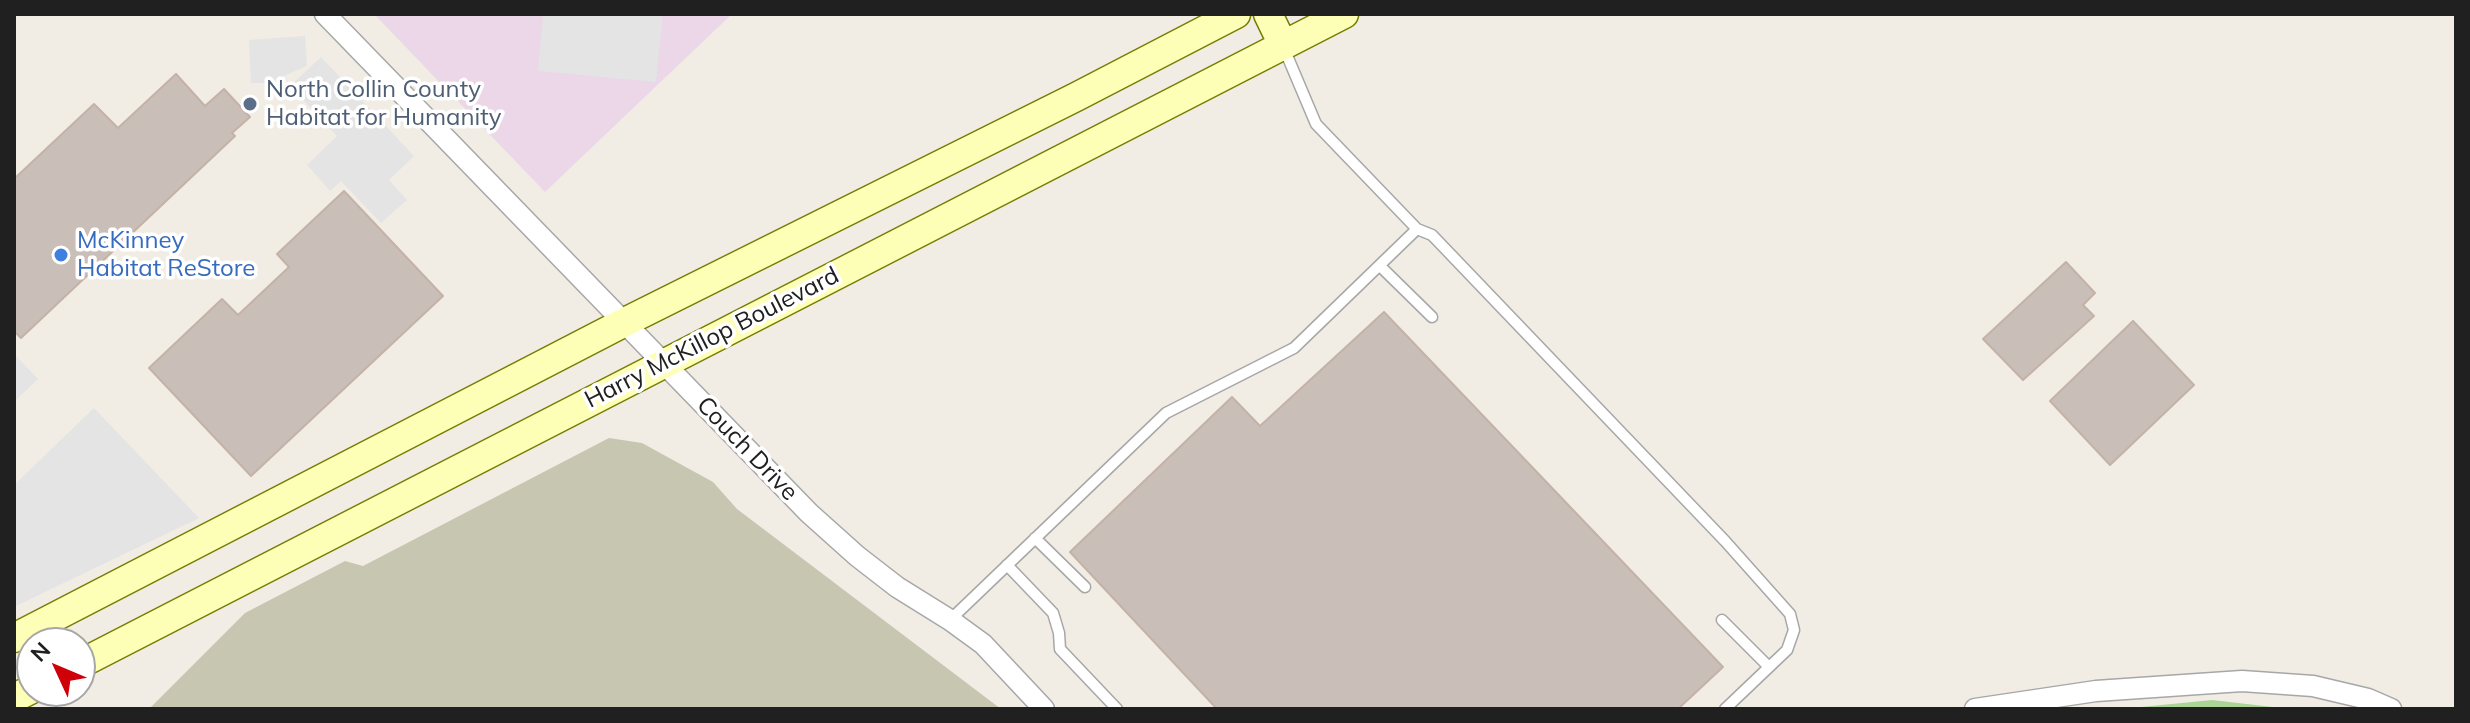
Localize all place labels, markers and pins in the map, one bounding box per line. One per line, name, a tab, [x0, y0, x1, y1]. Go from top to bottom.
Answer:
place label: North Collin County Habitat for Humanity	[266, 76, 502, 132]
marker: North Collin County Habitat for Humanity	[241, 95, 259, 113]
place label: McKinney Habitat ReStore	[77, 227, 255, 283]
marker: McKinney Habitat ReStore	[52, 246, 70, 264]

